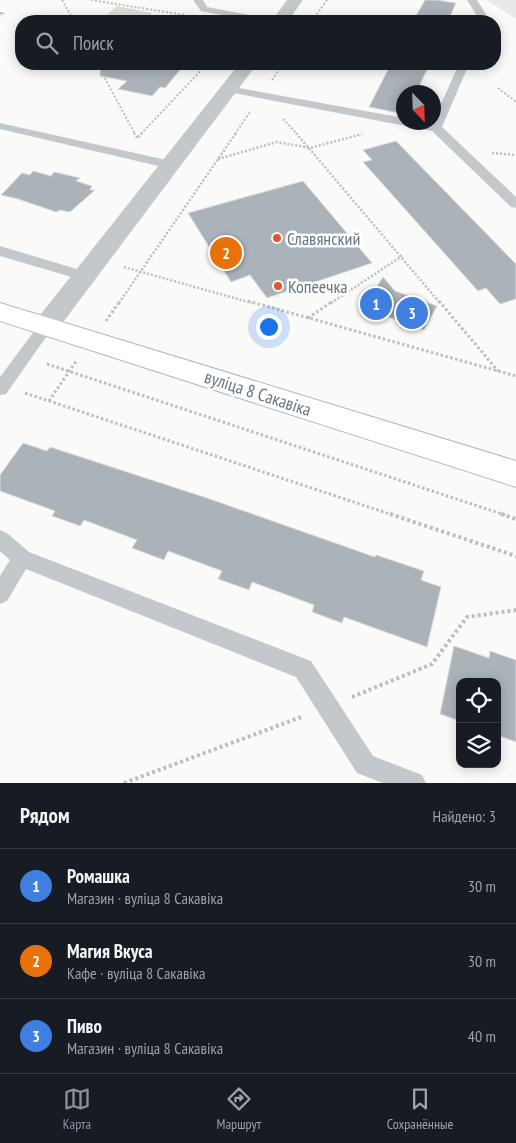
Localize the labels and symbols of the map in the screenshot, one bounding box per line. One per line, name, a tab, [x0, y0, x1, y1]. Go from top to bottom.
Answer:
north arrow	[396, 85, 441, 130]
place label: Славянский	[287, 227, 360, 250]
marker: Славянский	[271, 232, 283, 244]
pin: 2	[210, 234, 242, 272]
place label: Копеечка	[288, 275, 348, 298]
marker: Копеечка	[272, 280, 284, 292]
pin: 1	[360, 285, 392, 323]
pin: 3	[396, 294, 428, 332]
your location	[256, 314, 282, 340]
street label: вуліца 8 Сакавіка	[202, 365, 314, 421]

